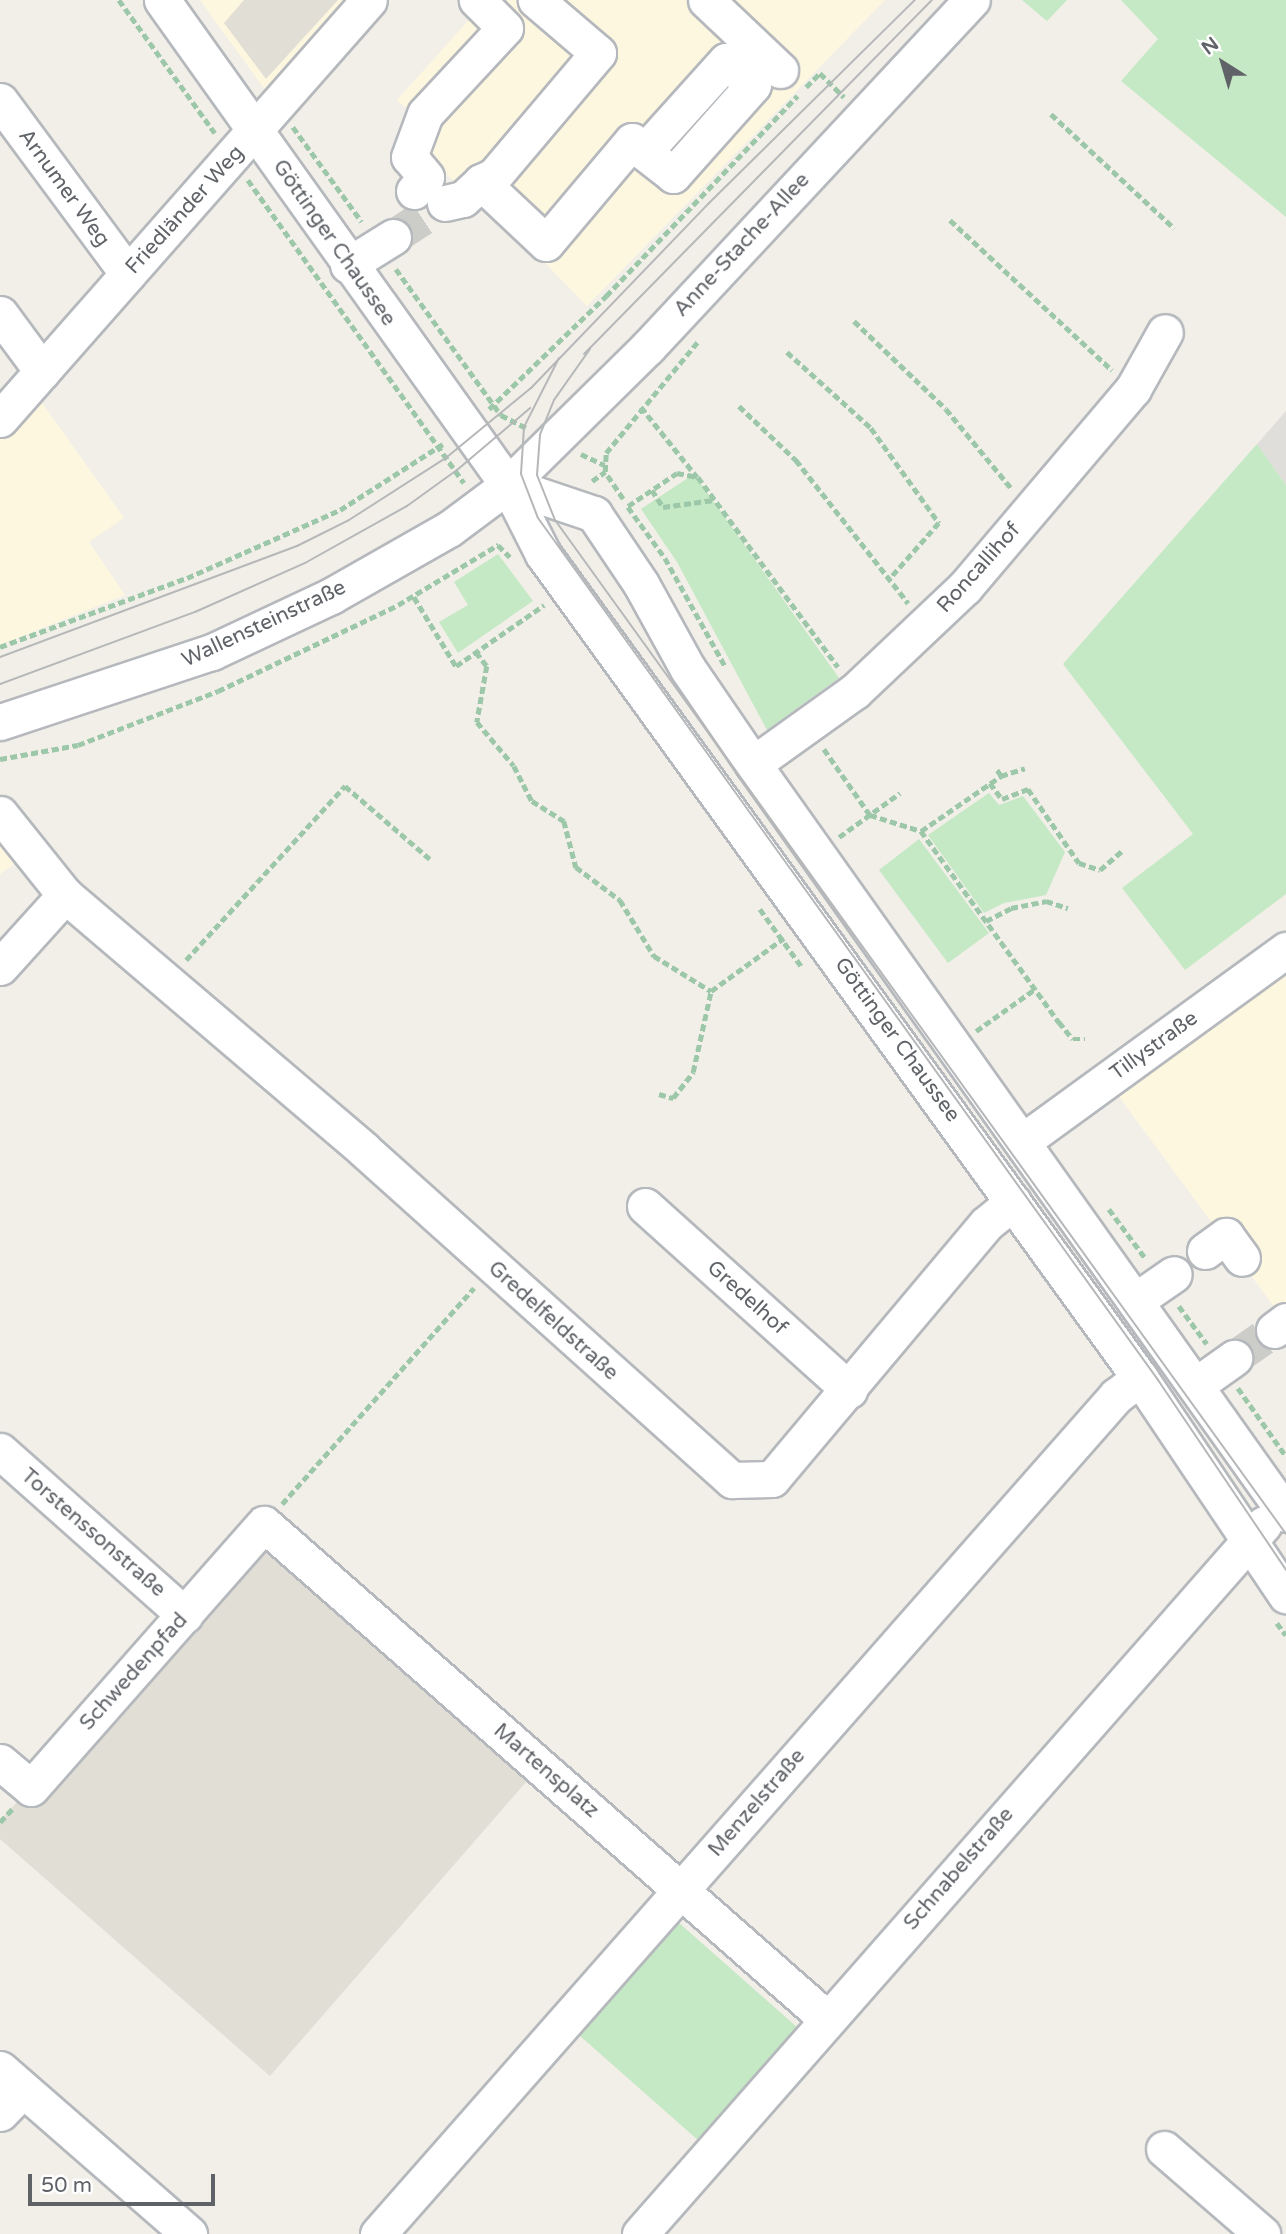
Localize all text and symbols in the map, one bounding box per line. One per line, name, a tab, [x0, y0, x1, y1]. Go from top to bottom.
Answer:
north arrow	[1188, 28, 1258, 98]
text: N	[1198, 33, 1223, 60]
street label: Arnumer Weg	[13, 124, 115, 252]
street label: Friedländer Weg	[121, 140, 249, 280]
street label: Göttinger Chaussee	[267, 155, 401, 331]
street label: Anne-Stache-Allee	[669, 168, 815, 322]
street label: Roncallihof	[932, 518, 1026, 618]
street label: Wallensteinstraße	[178, 575, 350, 673]
street label: Göttinger Chaussee	[829, 953, 965, 1127]
street label: Tillystraße	[1105, 1006, 1203, 1086]
street label: Gredelhof	[702, 1255, 792, 1341]
street label: Gredelfeldstraße	[483, 1256, 623, 1386]
street label: Torstenssonstraße	[16, 1463, 170, 1603]
street label: Schwedenpfad	[75, 1608, 193, 1736]
street label: Martensplatz	[488, 1718, 604, 1824]
street label: Menzelstraße	[703, 1744, 811, 1862]
street label: Schnabelstraße	[899, 1802, 1019, 1936]
scale bar	[32, 2160, 219, 2204]
text: 50 m	[41, 2173, 92, 2198]

